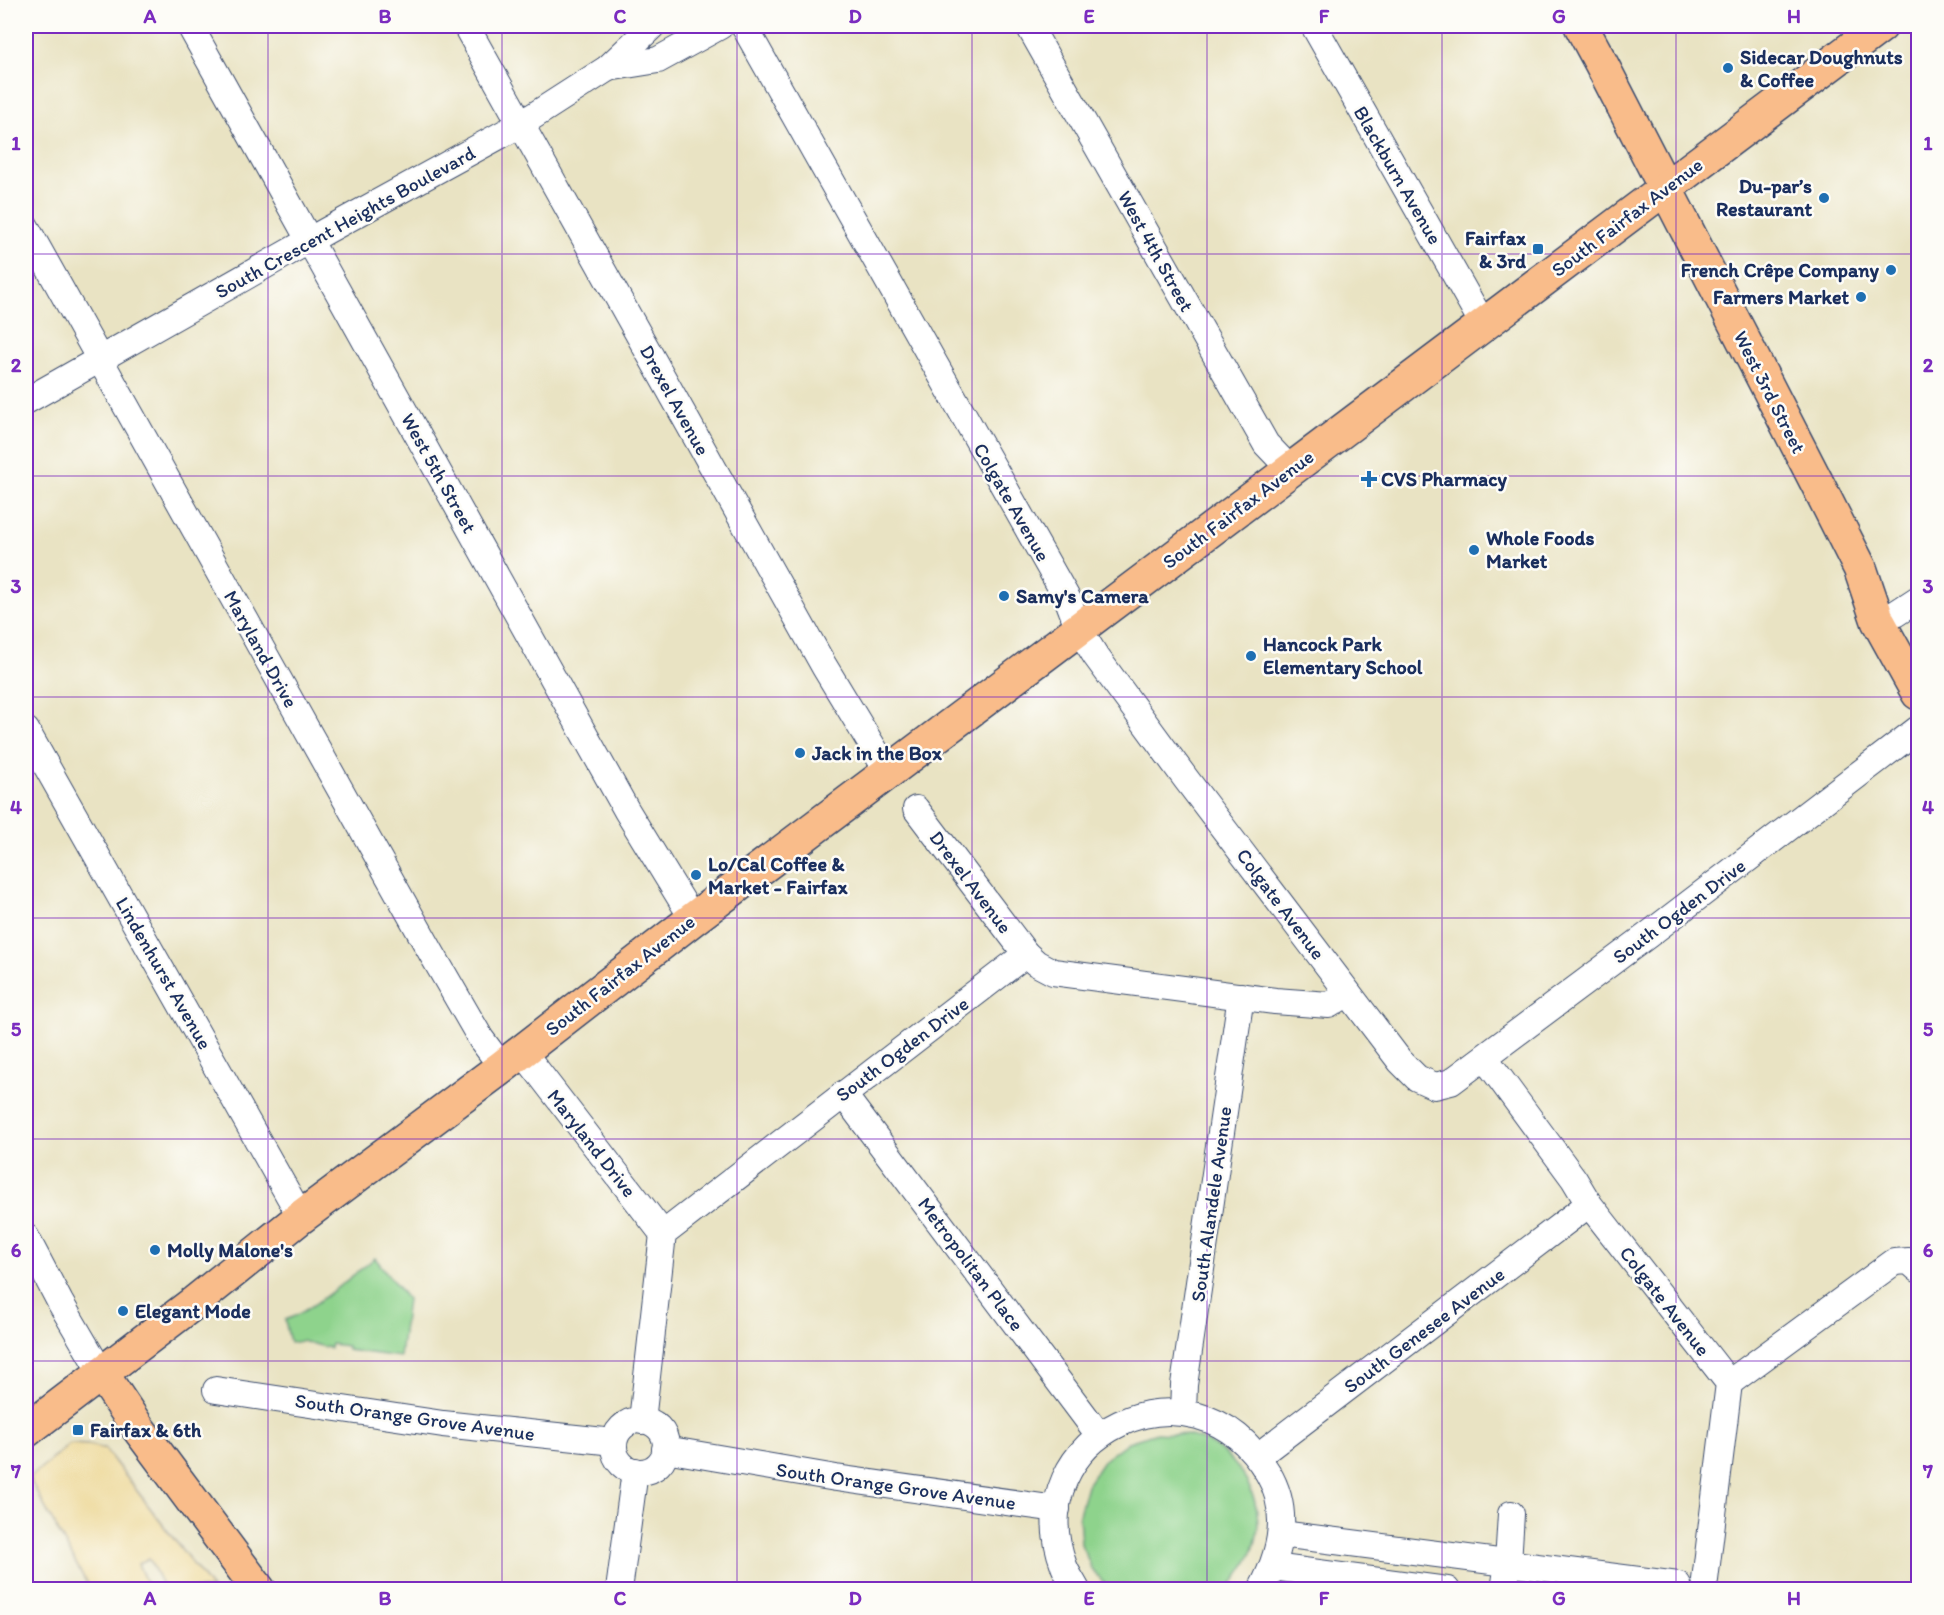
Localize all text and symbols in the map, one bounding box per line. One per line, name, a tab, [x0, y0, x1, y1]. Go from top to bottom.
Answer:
text: A	[143, 4, 157, 28]
text: B	[379, 4, 392, 28]
text: C	[614, 4, 627, 28]
text: D	[848, 4, 862, 28]
text: E	[1083, 4, 1095, 28]
text: F	[1319, 4, 1330, 28]
text: G	[1552, 4, 1566, 28]
text: H	[1787, 4, 1801, 28]
place label: Sidecar Doughnuts & Coffee	[1740, 45, 1903, 92]
marker: Sidecar Doughnuts & Coffee	[1721, 61, 1735, 75]
street label: Blackburn Avenue	[1349, 102, 1447, 248]
text: 1	[11, 131, 21, 155]
text: 1	[1923, 131, 1933, 155]
street label: South Crescent Heights Boulevard	[211, 140, 479, 304]
street label: South Fairfax Avenue	[1547, 152, 1707, 282]
place label: Du-par’s Restaurant	[1716, 174, 1813, 221]
street label: West 4th Street	[1113, 186, 1199, 316]
marker: Du-par’s Restaurant	[1817, 191, 1831, 205]
place label: Fairfax & 3rd	[1465, 226, 1527, 273]
marker: Fairfax & 3rd	[1531, 242, 1545, 256]
place label: French Crêpe Company	[1681, 258, 1880, 283]
marker: French Crêpe Company	[1884, 263, 1898, 277]
place label: Farmers Market	[1713, 285, 1849, 309]
marker: Farmers Market	[1854, 290, 1868, 304]
street label: West 3rd Street	[1729, 327, 1811, 457]
street label: Drexel Avenue	[635, 341, 715, 459]
text: 2	[11, 353, 22, 377]
text: 2	[1923, 353, 1934, 377]
street label: West 5th Street	[396, 409, 482, 537]
street label: Colgate Avenue	[968, 438, 1056, 566]
street label: South Fairfax Avenue	[1158, 444, 1318, 574]
place label: CVS Pharmacy	[1381, 467, 1508, 492]
marker: CVS Pharmacy	[1362, 472, 1376, 486]
place label: Whole Foods Market	[1486, 526, 1594, 573]
marker: Whole Foods Market	[1467, 543, 1481, 557]
text: 3	[11, 574, 22, 598]
text: 3	[1923, 574, 1934, 598]
place label: Samy's Camera	[1016, 584, 1149, 609]
street label: Maryland Drive	[219, 586, 303, 712]
marker: Samy's Camera	[997, 589, 1011, 603]
place label: Hancock Park Elementary School	[1263, 632, 1423, 680]
marker: Hancock Park Elementary School	[1244, 649, 1258, 663]
place label: Jack in the Box	[811, 741, 943, 765]
marker: Jack in the Box	[793, 746, 807, 760]
text: 4	[10, 795, 22, 819]
text: 4	[1922, 795, 1934, 819]
street label: Drexel Avenue	[925, 826, 1017, 938]
street label: Colgate Avenue	[1231, 844, 1331, 964]
place label: Lo/Cal Coffee & Market - Fairfax	[708, 852, 848, 899]
street label: South Ogden Drive	[1608, 853, 1750, 969]
marker: Lo/Cal Coffee & Market - Fairfax	[689, 868, 703, 882]
street label: Lindenhurst Avenue	[111, 893, 217, 1053]
street label: South Fairfax Avenue	[540, 909, 700, 1041]
street label: South Ogden Drive	[831, 991, 973, 1107]
text: 5	[11, 1017, 22, 1041]
text: 5	[1923, 1017, 1934, 1041]
street label: Maryland Drive	[542, 1084, 642, 1202]
street label: South Alandele Avenue	[1185, 1105, 1237, 1303]
street label: Metropolitan Place	[913, 1192, 1029, 1336]
text: 6	[11, 1238, 22, 1262]
place label: Molly Malone's	[167, 1238, 293, 1263]
text: 6	[1923, 1238, 1934, 1262]
street label: Colgate Avenue	[1615, 1241, 1715, 1361]
marker: Molly Malone's	[148, 1243, 162, 1257]
street label: South Genesee Avenue	[1339, 1262, 1509, 1398]
place label: Elegant Mode	[135, 1299, 251, 1324]
marker: Elegant Mode	[116, 1304, 130, 1318]
street label: South Orange Grove Avenue	[294, 1388, 536, 1446]
place label: Fairfax & 6th	[90, 1418, 202, 1442]
marker: Fairfax & 6th	[71, 1423, 85, 1437]
street label: South Orange Grove Avenue	[775, 1457, 1017, 1515]
text: 7	[10, 1459, 21, 1483]
text: 7	[1922, 1459, 1933, 1483]
text: A	[143, 1586, 157, 1610]
text: B	[379, 1586, 392, 1610]
text: C	[614, 1586, 627, 1610]
text: D	[848, 1586, 862, 1610]
text: E	[1083, 1586, 1095, 1610]
text: F	[1319, 1586, 1330, 1610]
text: G	[1552, 1586, 1566, 1610]
text: H	[1787, 1586, 1801, 1610]

